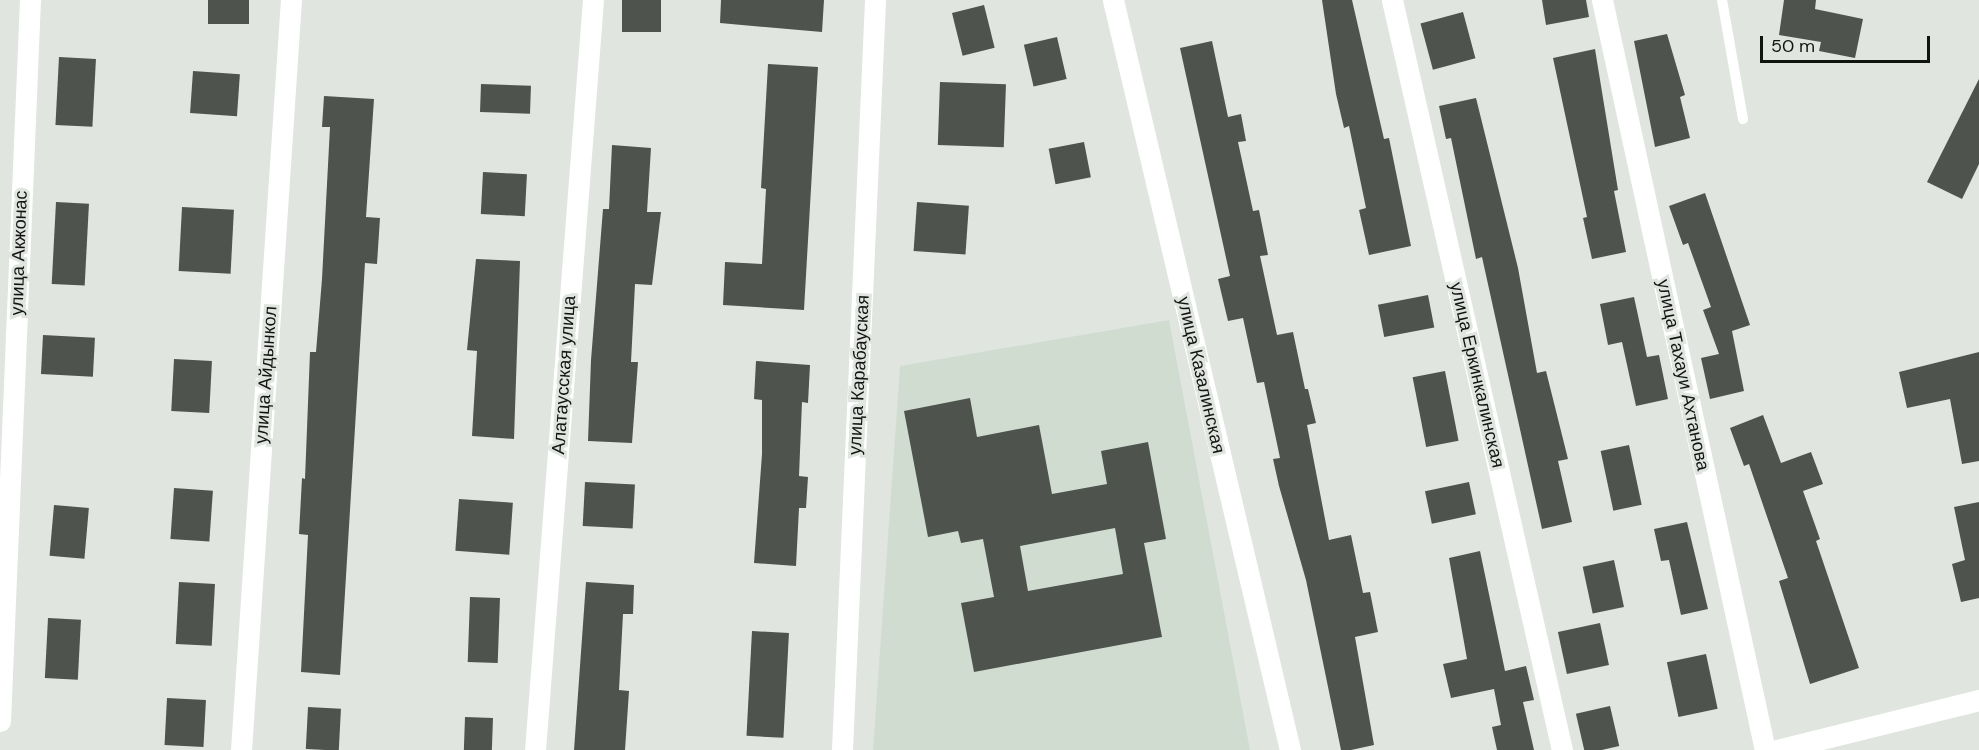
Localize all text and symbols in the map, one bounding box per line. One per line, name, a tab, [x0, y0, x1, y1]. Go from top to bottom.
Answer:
scale bar	[1763, 24, 1932, 62]
text: 50 m	[1771, 34, 1815, 58]
street label: улица Акжонас	[6, 190, 32, 316]
street label: улица Тахауи Ахтанова	[1652, 277, 1714, 473]
street label: улица Еркинкалинская	[1445, 280, 1509, 470]
street label: улица Карабауская	[844, 294, 874, 456]
street label: улица Казалинская	[1172, 294, 1230, 456]
street label: Алатаусская улица	[548, 295, 580, 455]
street label: улица Айдынкол	[250, 305, 282, 445]

